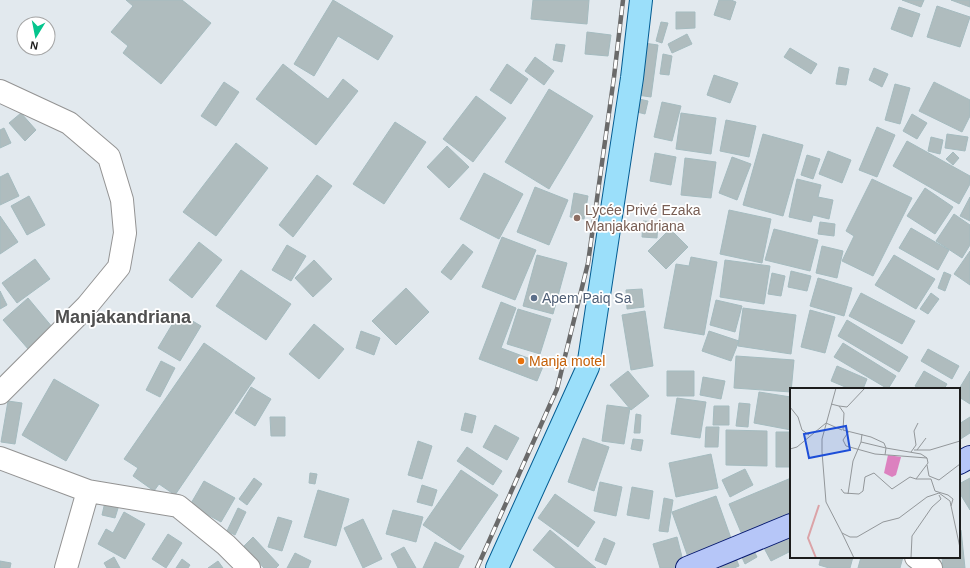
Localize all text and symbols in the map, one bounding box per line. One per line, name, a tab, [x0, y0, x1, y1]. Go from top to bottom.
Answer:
north arrow	[16, 16, 56, 56]
text: N	[29, 39, 39, 52]
place label: Lycée Privé Ezaka Manjakandriana	[585, 202, 701, 234]
marker: Lycée Privé Ezaka Manjakandriana	[572, 213, 582, 223]
place label: Apem Paiq Sa	[542, 290, 632, 306]
marker: Apem Paiq Sa	[529, 293, 539, 303]
district label: Manjakandriana	[55, 307, 192, 327]
place label: Manja motel	[529, 353, 605, 369]
marker: Manja motel	[516, 356, 526, 366]
inset map	[790, 388, 960, 558]

